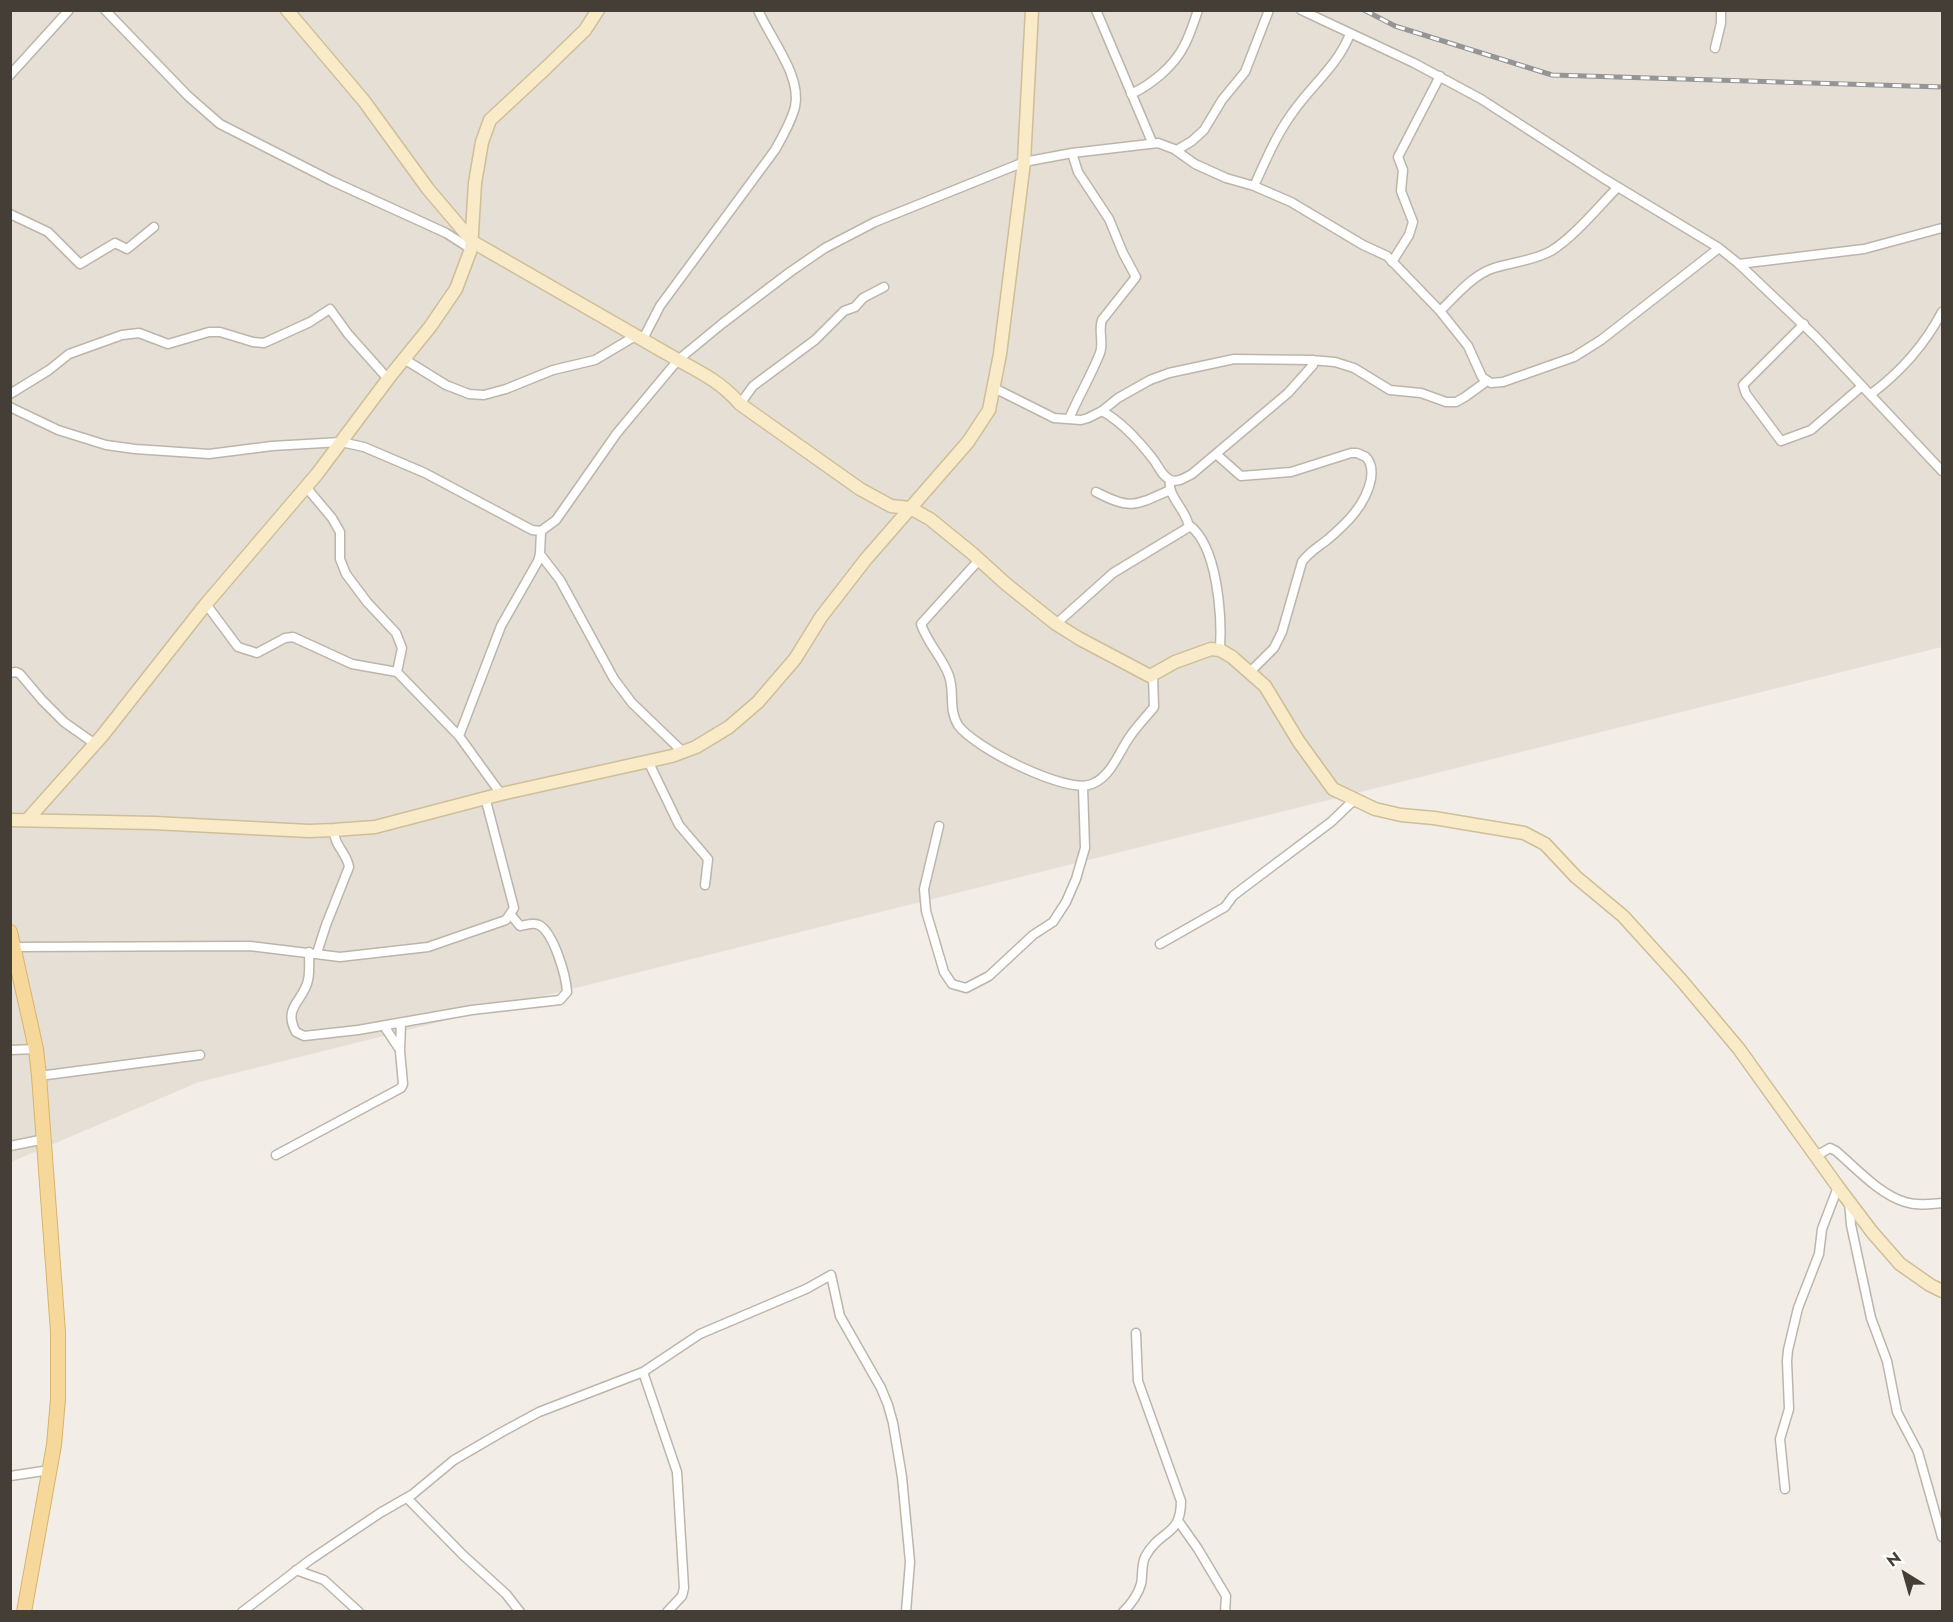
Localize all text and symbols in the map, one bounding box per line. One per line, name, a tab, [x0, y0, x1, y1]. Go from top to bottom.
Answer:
north arrow	[1875, 1544, 1935, 1604]
text: N	[1882, 1546, 1906, 1572]

